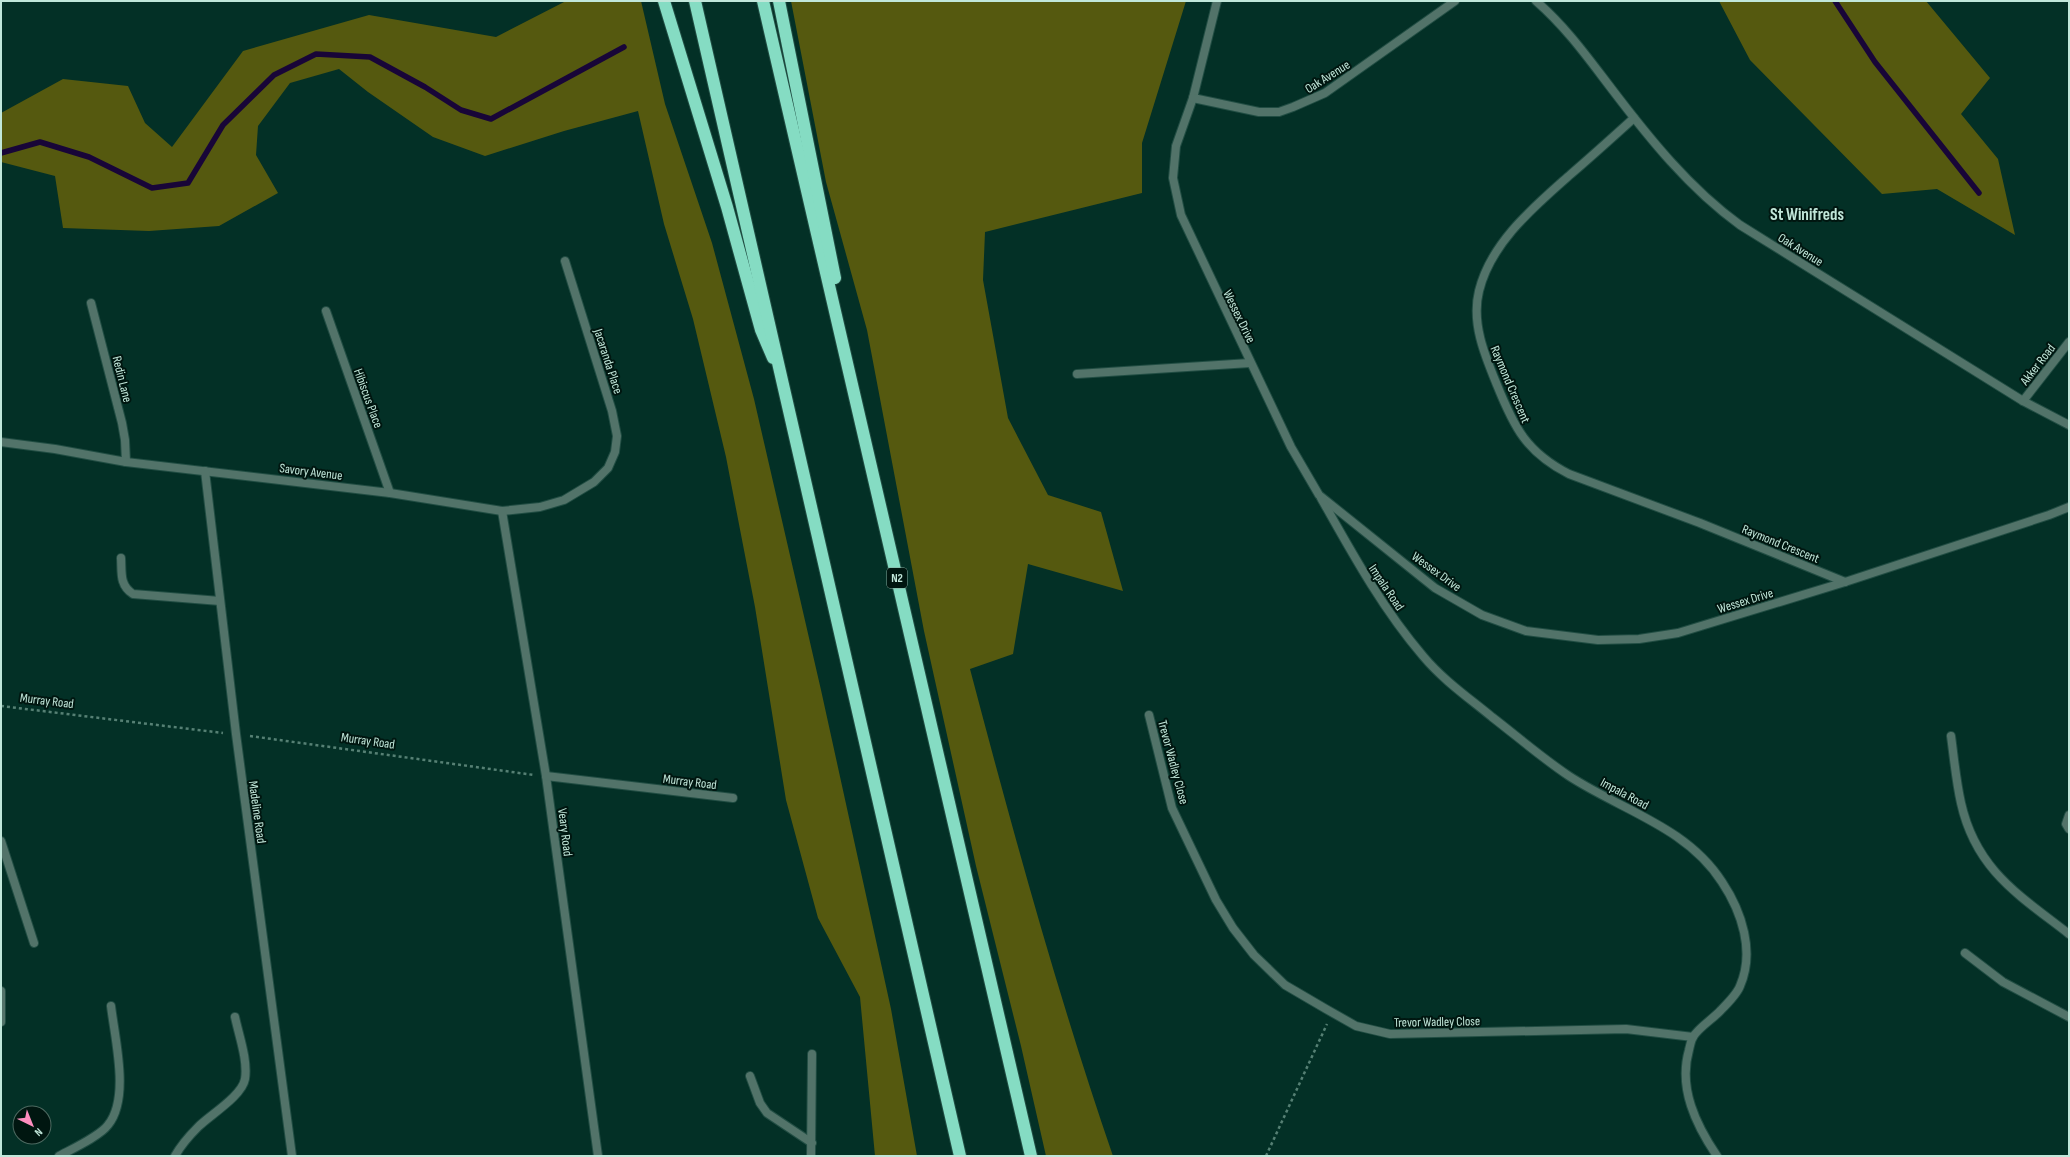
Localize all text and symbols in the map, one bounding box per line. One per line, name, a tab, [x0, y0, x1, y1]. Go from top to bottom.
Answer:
street label: Oak Avenue	[1302, 57, 1353, 97]
district label: St Winifreds	[1770, 205, 1844, 225]
street label: Oak Avenue	[1775, 230, 1826, 270]
street label: Wessex Drive	[1219, 287, 1259, 346]
street label: Jacaranda Place	[590, 326, 626, 396]
street label: Akker Road	[2016, 341, 2059, 389]
street label: Raymond Crescent	[1487, 343, 1534, 425]
street label: Redin Lane	[109, 354, 135, 404]
street label: Hibiscus Place	[350, 366, 386, 430]
street label: Savory Avenue	[278, 460, 343, 484]
street label: Raymond Crescent	[1740, 521, 1822, 567]
street label: Wessex Drive	[1408, 548, 1464, 595]
street label: Impala Road	[1365, 561, 1407, 614]
road number: N2	[887, 568, 907, 588]
street label: Wessex Drive	[1715, 585, 1775, 617]
street label: Murray Road	[19, 690, 75, 712]
street label: Trevor Wadley Close	[1154, 719, 1192, 806]
street label: Murray Road	[340, 729, 396, 753]
street label: Murray Road	[662, 771, 718, 793]
street label: Impala Road	[1598, 774, 1651, 813]
street label: Madeline Road	[245, 780, 269, 844]
street label: Veary Road	[554, 807, 576, 857]
street label: Trevor Wadley Close	[1394, 1013, 1480, 1031]
north arrow	[12, 1105, 52, 1145]
text: N	[32, 1125, 45, 1139]

